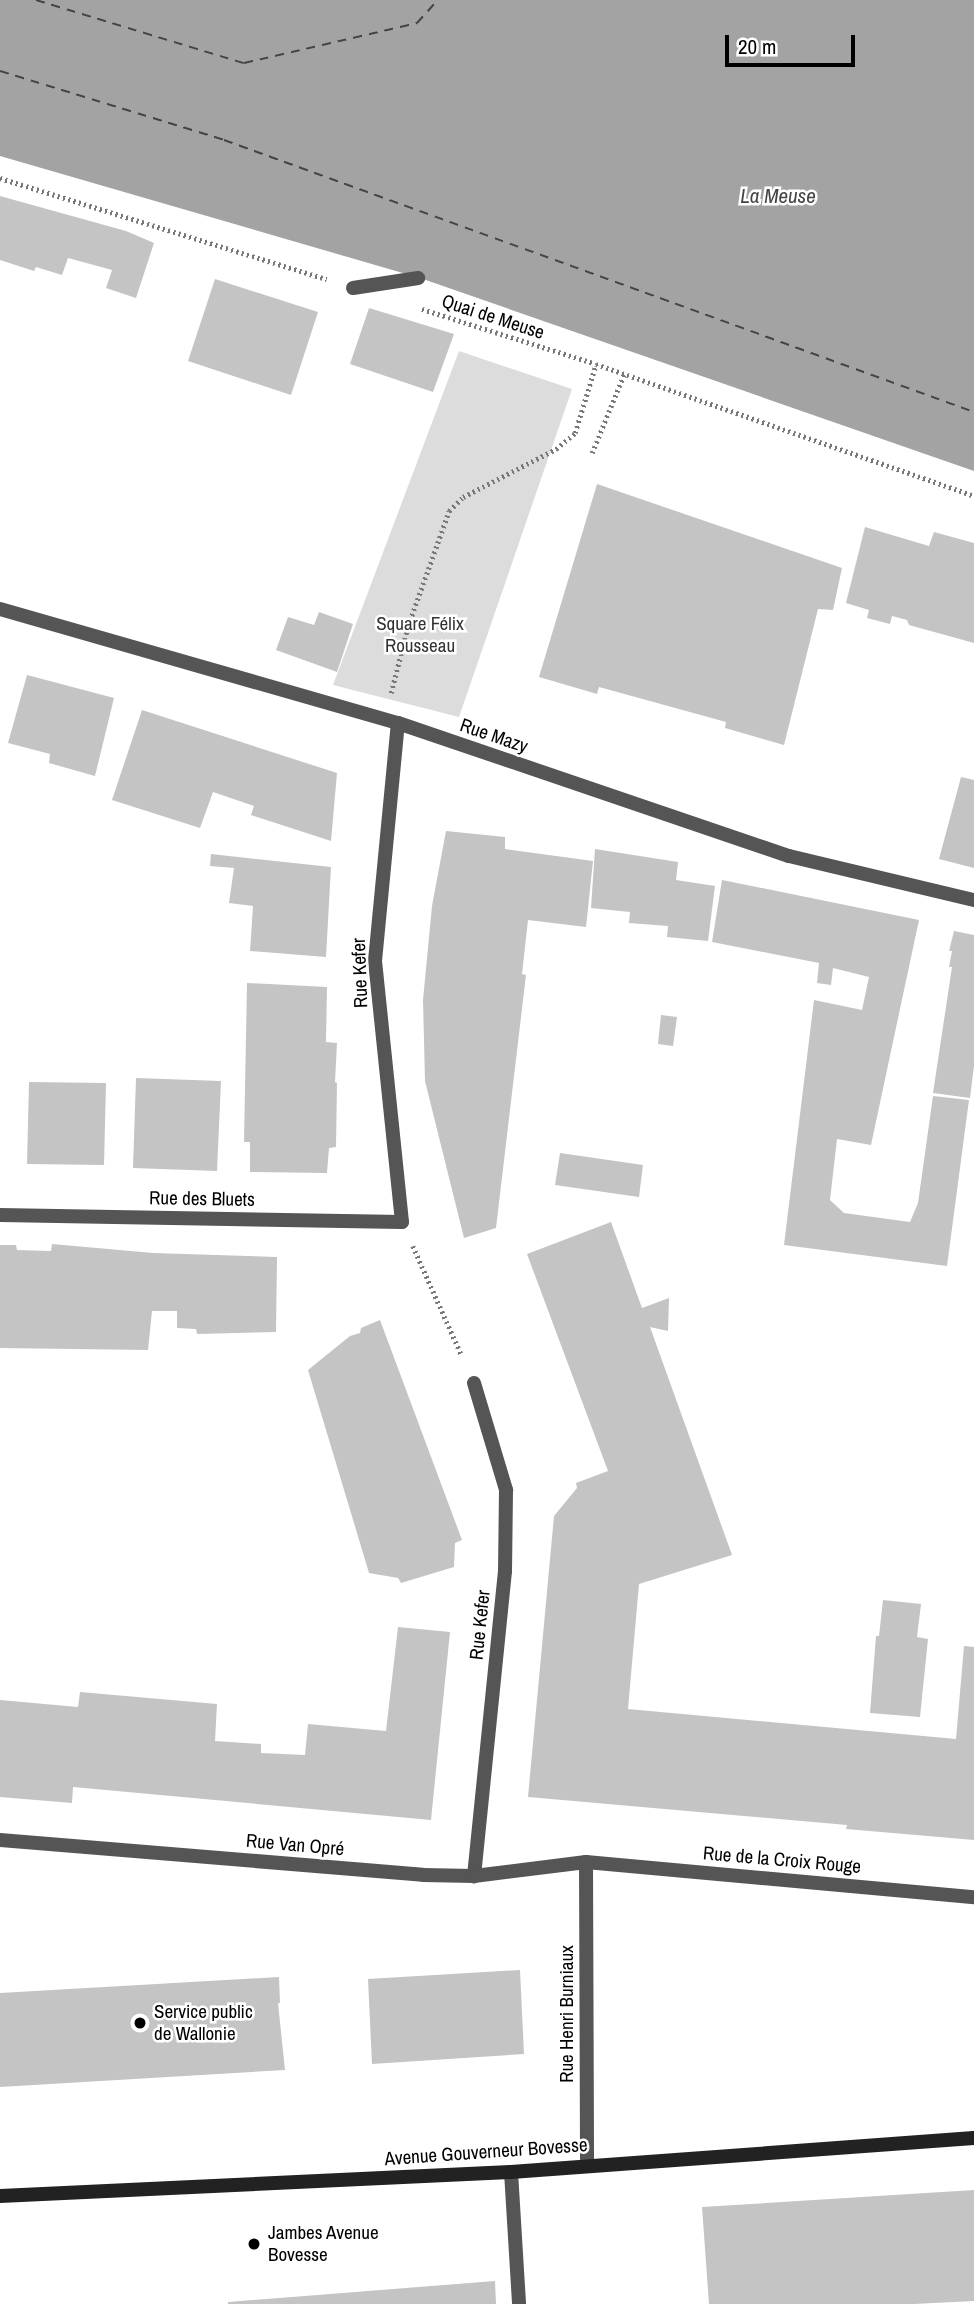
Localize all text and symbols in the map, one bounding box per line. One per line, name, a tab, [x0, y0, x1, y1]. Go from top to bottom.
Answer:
scale bar	[729, 21, 858, 65]
text: 20 m	[738, 32, 776, 61]
water label: La Meuse	[740, 183, 816, 209]
street label: Quai de Meuse	[439, 290, 547, 344]
park label: Square Félix Rousseau	[376, 613, 464, 657]
street label: Rue Mazy	[457, 714, 531, 758]
street label: Rue Kefer	[347, 938, 373, 1008]
street label: Rue des Bluets	[149, 1187, 255, 1211]
street label: Rue Kefer	[465, 1589, 495, 1661]
street label: Rue Van Opré	[245, 1829, 345, 1861]
street label: Rue de la Croix Rouge	[702, 1842, 862, 1878]
street label: Rue Henri Burniaux	[556, 1945, 578, 2083]
place label: Service public de Wallonie	[154, 2001, 253, 2045]
marker: Service public de Wallonie	[132, 2015, 148, 2031]
street label: Avenue Gouverneur Bovesse	[384, 2134, 588, 2170]
place label: Jambes Avenue Bovesse	[268, 2222, 379, 2266]
marker: Jambes Avenue Bovesse	[246, 2236, 262, 2252]

